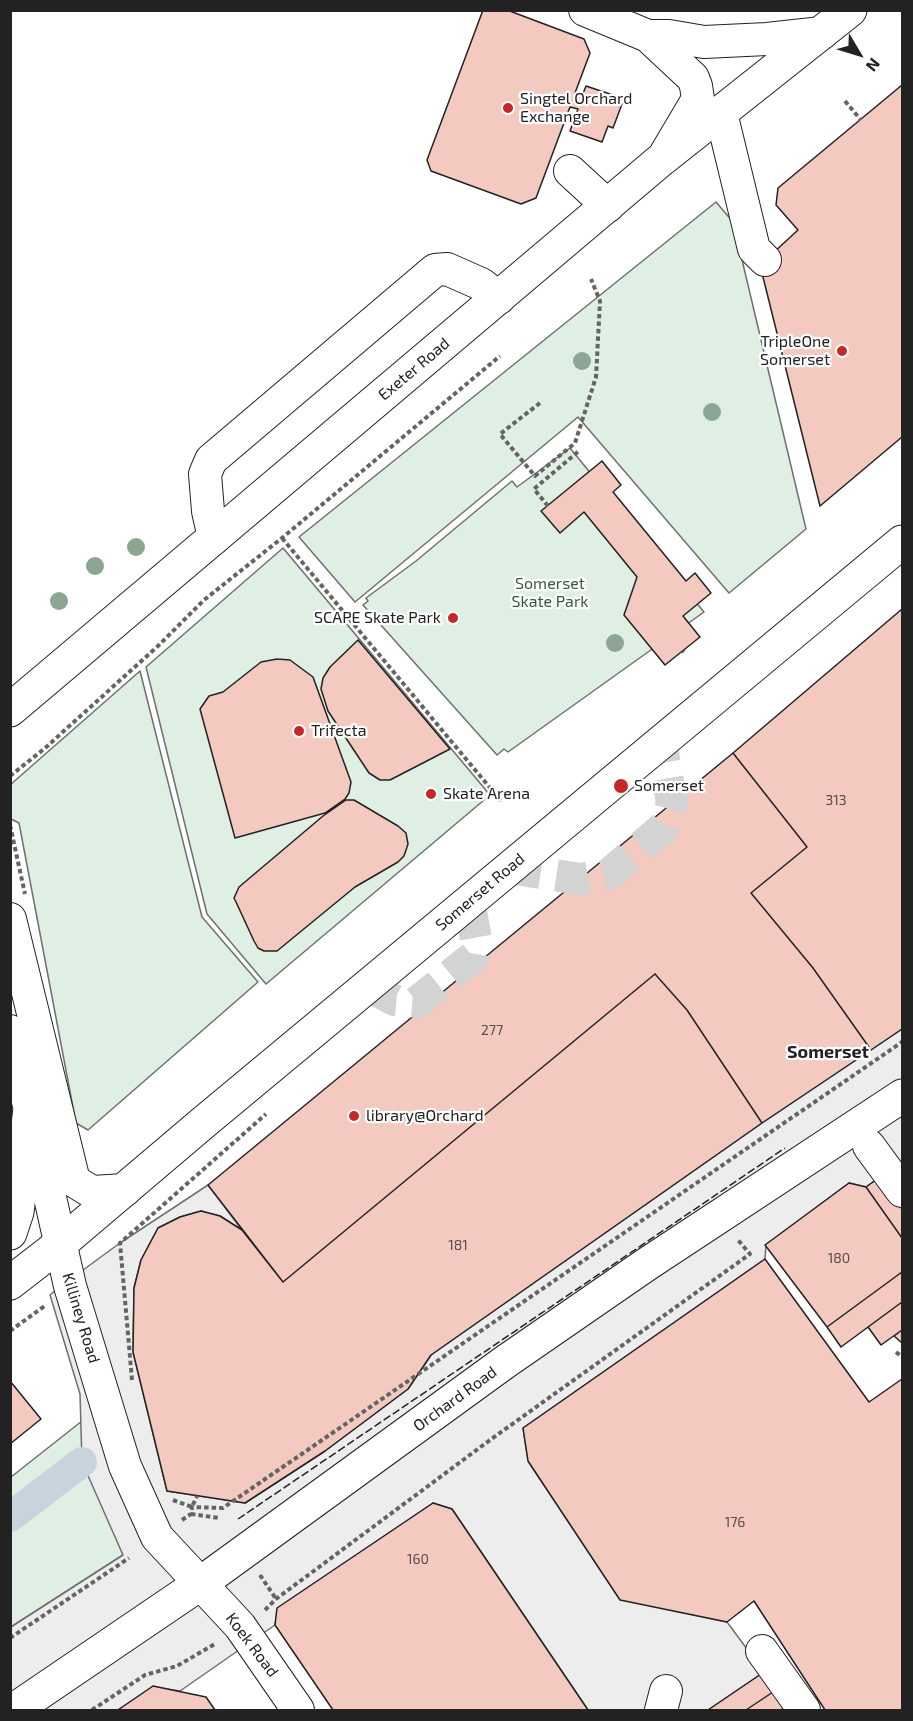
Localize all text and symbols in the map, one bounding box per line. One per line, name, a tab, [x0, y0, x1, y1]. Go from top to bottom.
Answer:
north arrow	[829, 24, 889, 84]
text: N	[863, 55, 885, 76]
place label: Singtel Orchard Exchange	[520, 89, 632, 127]
marker: Singtel Orchard Exchange	[501, 101, 515, 115]
place label: TripleOne Somerset	[760, 332, 830, 370]
street label: Exeter Road	[374, 334, 454, 404]
marker: TripleOne Somerset	[835, 344, 849, 358]
park label: Somerset Skate Park	[512, 574, 588, 612]
place label: SCAPE Skate Park	[314, 608, 441, 628]
marker: SCAPE Skate Park	[446, 611, 460, 625]
place label: Trifecta	[311, 721, 366, 741]
marker: Trifecta	[292, 724, 306, 738]
place label: Somerset	[634, 776, 704, 796]
marker: Somerset	[612, 777, 630, 795]
place label: Skate Arena	[443, 784, 530, 804]
marker: Skate Arena	[424, 787, 438, 801]
house number: 313	[825, 792, 847, 808]
street label: Somerset Road	[432, 849, 528, 935]
house number: 277	[481, 1022, 503, 1038]
district label: Somerset	[787, 1041, 869, 1063]
place label: library@Orchard	[366, 1106, 484, 1126]
marker: library@Orchard	[347, 1109, 361, 1123]
house number: 181	[448, 1237, 468, 1253]
house number: 180	[828, 1250, 850, 1266]
street label: Killiney Road	[58, 1270, 104, 1366]
street label: Orchard Road	[409, 1362, 501, 1436]
house number: 176	[725, 1514, 745, 1530]
house number: 160	[407, 1551, 429, 1567]
street label: Koek Road	[222, 1609, 282, 1681]

